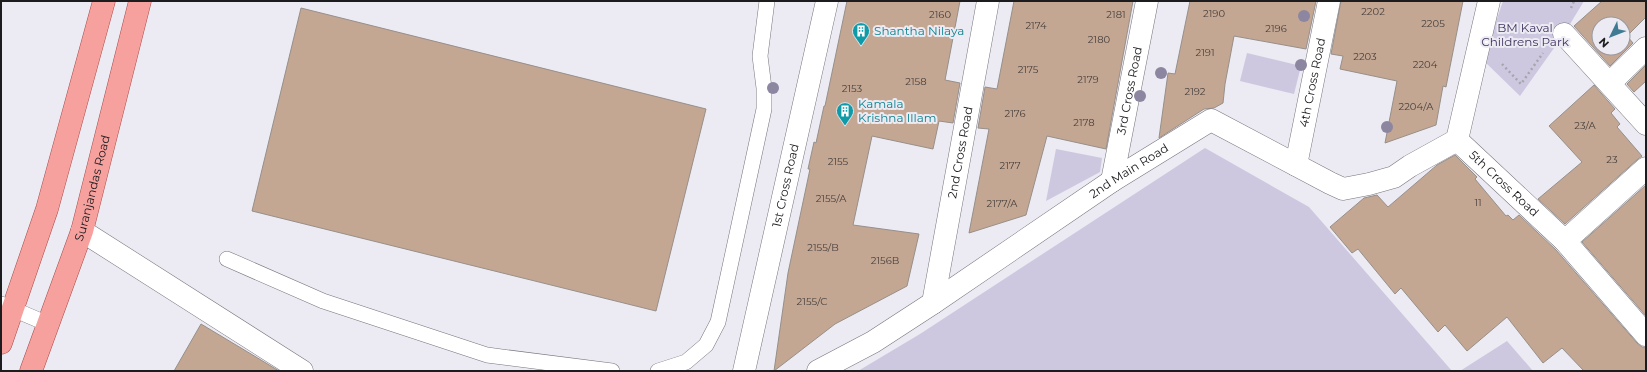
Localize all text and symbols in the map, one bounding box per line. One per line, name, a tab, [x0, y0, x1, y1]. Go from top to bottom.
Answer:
house number: 2202	[1361, 5, 1385, 18]
house number: 2190	[1203, 7, 1225, 20]
house number: 2160	[929, 8, 951, 21]
house number: 2181	[1106, 8, 1126, 21]
north arrow	[1591, 16, 1631, 56]
house number: 2205	[1421, 17, 1445, 30]
house number: 2174	[1025, 19, 1047, 32]
park label: BM Kaval Childrens Park	[1481, 20, 1570, 49]
building icon: Shantha Nilaya	[851, 21, 871, 46]
house number: 2196	[1265, 22, 1287, 35]
place label: Shantha Nilaya	[874, 23, 964, 38]
house number: 2180	[1088, 33, 1111, 46]
text: N	[1596, 35, 1612, 51]
street label: 4th Cross Road	[1296, 36, 1328, 129]
street label: 3rd Cross Road	[1113, 45, 1145, 136]
house number: 2191	[1196, 46, 1215, 59]
house number: 2203	[1353, 50, 1377, 63]
house number: 2204	[1413, 58, 1438, 71]
house number: 2175	[1018, 63, 1039, 76]
house number: 2179	[1077, 73, 1099, 86]
house number: 2158	[905, 75, 927, 88]
house number: 2153	[842, 82, 863, 95]
house number: 2192	[1184, 85, 1206, 98]
place label: Kamala Krishna Illam	[858, 96, 937, 125]
house number: 2204/A	[1399, 100, 1434, 113]
building icon: Kamala Krishna Illam	[835, 101, 855, 126]
street label: 2nd Cross Road	[944, 105, 976, 200]
house number: 2176	[1004, 107, 1026, 120]
house number: 2178	[1073, 116, 1095, 129]
house number: 23/A	[1574, 119, 1597, 132]
street label: Suranjandas Road	[71, 133, 113, 243]
street label: 2nd Main Road	[1086, 140, 1171, 201]
street label: 1st Cross Road	[768, 142, 802, 229]
street label: 5th Cross Road	[1466, 147, 1542, 220]
house number: 23	[1606, 153, 1618, 166]
house number: 2155	[828, 155, 849, 168]
house number: 2177	[999, 159, 1021, 172]
house number: 2155/A	[816, 192, 847, 205]
house number: 11	[1474, 196, 1482, 209]
house number: 2177/A	[987, 197, 1018, 210]
house number: 2155/B	[807, 241, 839, 254]
house number: 2156B	[871, 254, 899, 267]
house number: 2155/C	[797, 295, 827, 308]

